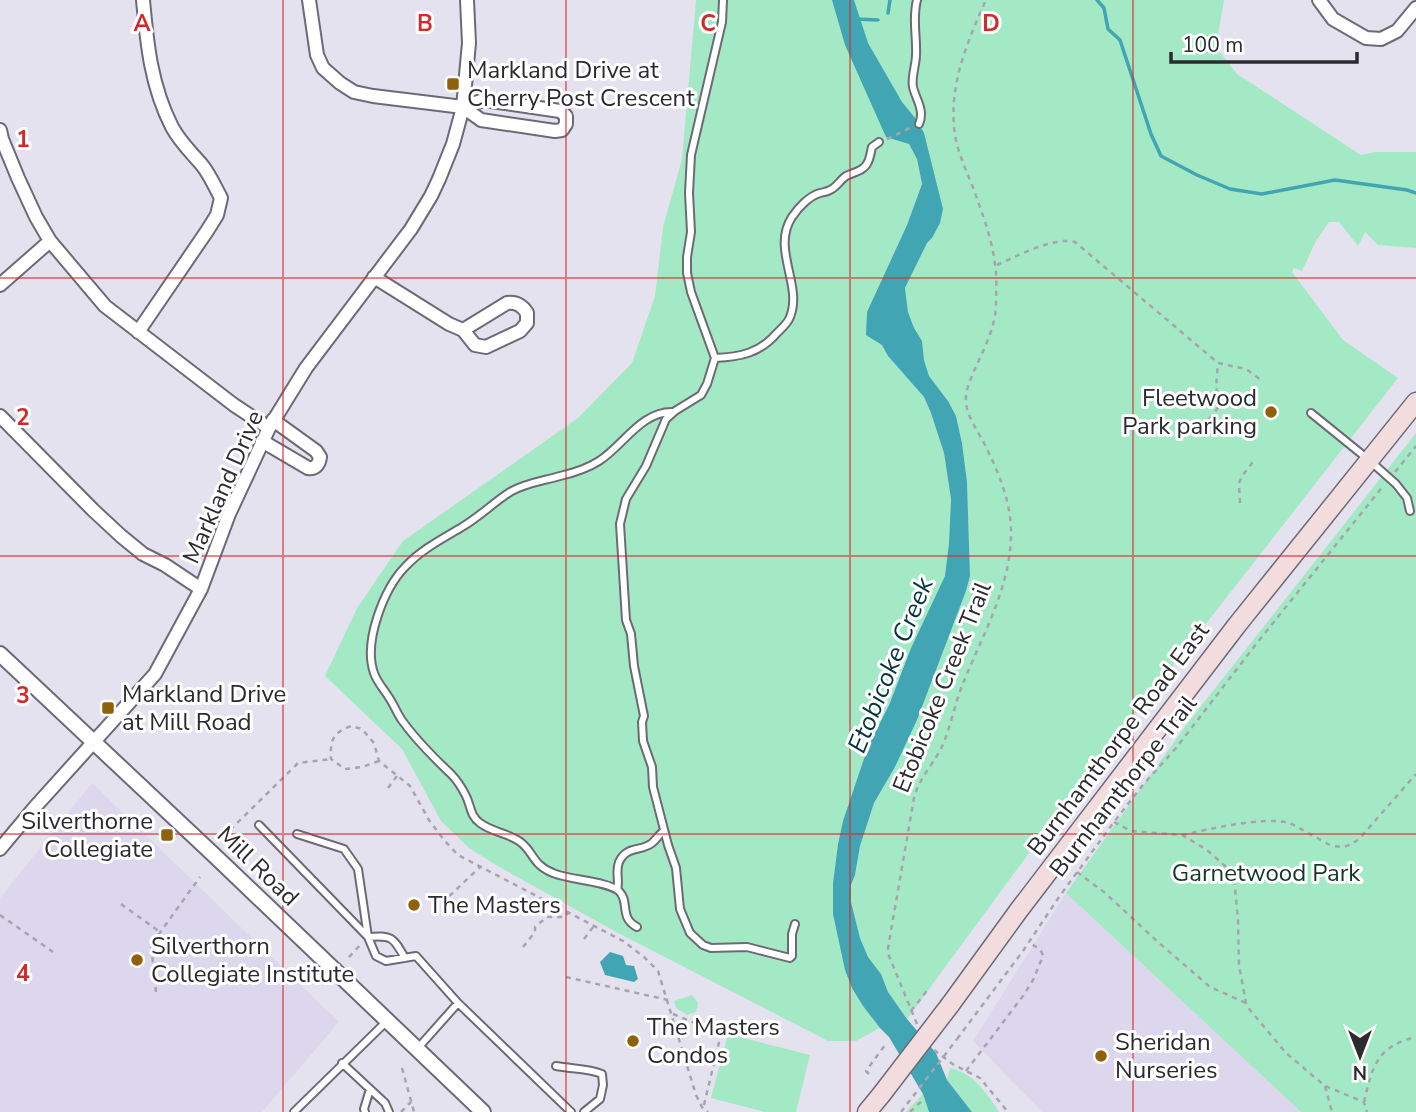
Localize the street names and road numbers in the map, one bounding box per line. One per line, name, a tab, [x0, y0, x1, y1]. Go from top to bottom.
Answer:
street label: Markland Drive	[175, 405, 271, 569]
street label: Etobicoke Creek Trail	[885, 577, 999, 797]
street label: Burnhamthorpe Road East	[1020, 615, 1217, 862]
street label: Burnhamthorpe Trail	[1042, 689, 1204, 883]
street label: Mill Road	[210, 819, 306, 913]

